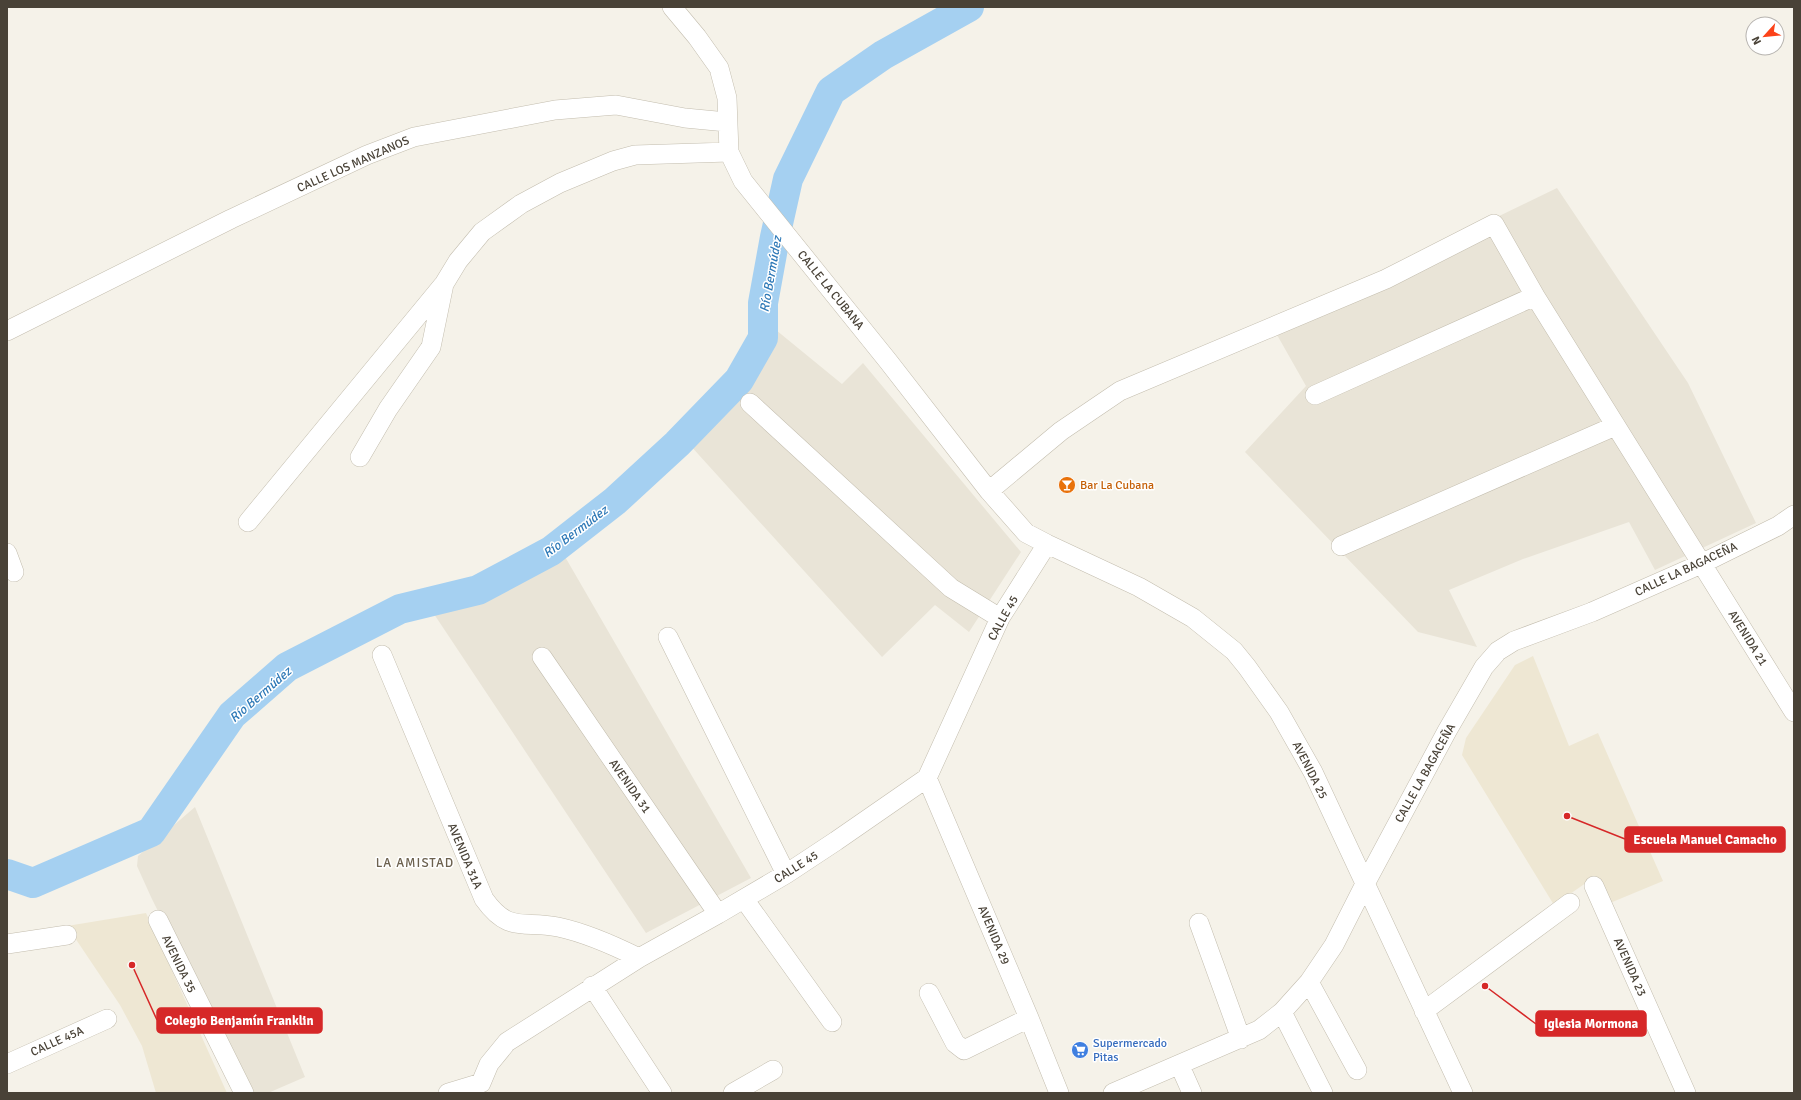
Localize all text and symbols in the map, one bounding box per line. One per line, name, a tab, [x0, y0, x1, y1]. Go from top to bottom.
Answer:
north arrow	[1745, 16, 1785, 56]
text: N	[1749, 34, 1764, 47]
street label: CALLE LOS MANZANOS	[295, 133, 412, 196]
water label: Río Bermúdez	[756, 234, 786, 313]
street label: CALLE LA CUBANA	[794, 248, 868, 334]
bar icon: Bar La Cubana	[1057, 475, 1077, 495]
place label: Bar La Cubana	[1080, 478, 1154, 493]
water label: Río Bermúdez	[540, 502, 612, 561]
street label: CALLE LA BAGACEÑA	[1633, 539, 1740, 600]
street label: CALLE 45	[985, 593, 1022, 643]
street label: AVENIDA 21	[1725, 608, 1771, 669]
water label: Río Bermúdez	[226, 663, 296, 726]
street label: CALLE LA BAGACEÑA	[1392, 720, 1459, 826]
street label: AVENIDA 25	[1289, 739, 1330, 802]
street label: AVENIDA 31	[605, 756, 654, 816]
street label: AVENIDA 31A	[444, 821, 485, 892]
callout: Escuela Manuel Camacho	[1625, 827, 1785, 852]
text: Escuela Manuel Camacho	[1633, 832, 1777, 848]
street label: CALLE 45	[771, 848, 821, 887]
district label: LA AMISTAD	[376, 855, 454, 871]
street label: AVENIDA 29	[974, 903, 1013, 967]
street label: AVENIDA 35	[158, 933, 199, 996]
street label: AVENIDA 23	[1610, 936, 1649, 999]
callout: Colegio Benjamín Franklin	[157, 1008, 322, 1033]
callout: Iglesia Mormona	[1536, 1011, 1646, 1036]
text: Colegio Benjamín Franklin	[164, 1013, 314, 1029]
text: Iglesia Mormona	[1544, 1016, 1639, 1032]
street label: CALLE 45A	[28, 1023, 87, 1060]
place label: Supermercado Pitas	[1093, 1036, 1167, 1065]
supermarket icon: Supermercado Pitas	[1070, 1040, 1090, 1060]

